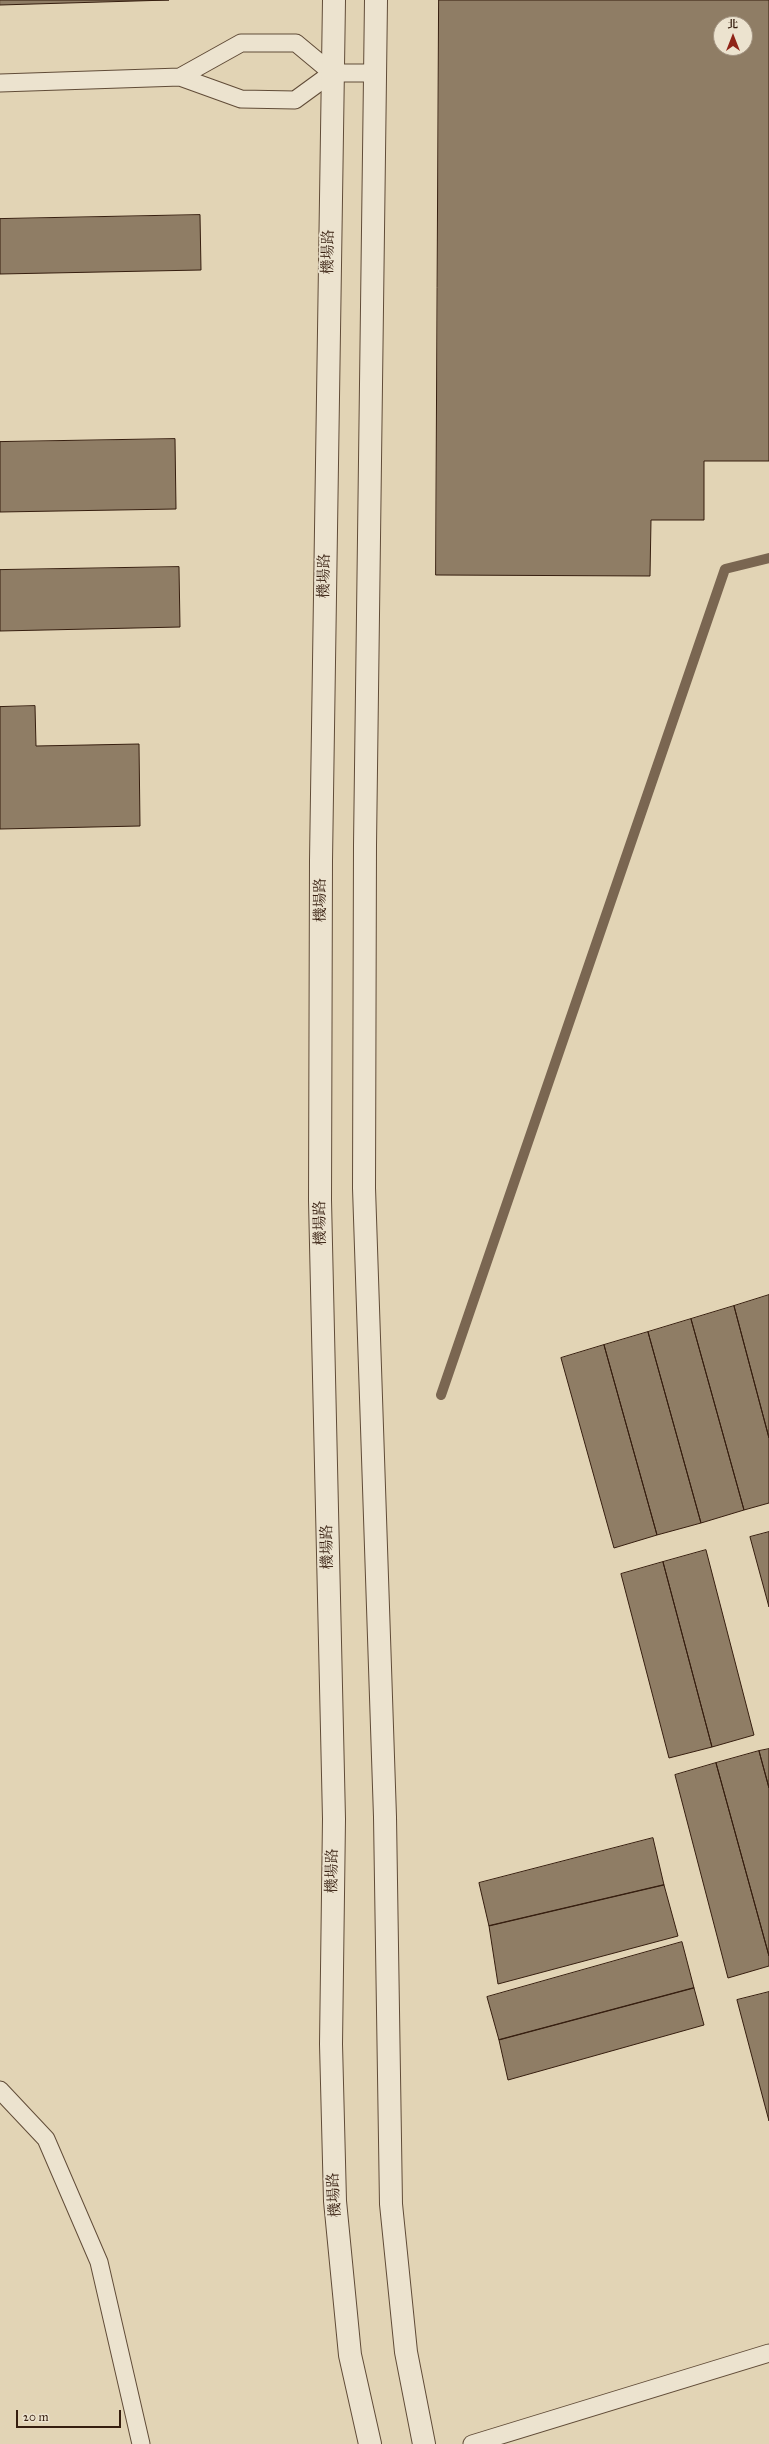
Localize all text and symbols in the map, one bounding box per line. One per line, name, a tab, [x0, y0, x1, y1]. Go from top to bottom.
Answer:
north arrow	[713, 16, 753, 56]
text: 北	[728, 18, 739, 31]
street label: 機場路	[320, 229, 338, 275]
street label: 機場路	[316, 553, 334, 599]
street label: 機場路	[312, 878, 330, 922]
street label: 機場路	[312, 1200, 330, 1246]
street label: 機場路	[319, 1524, 337, 1570]
street label: 機場路	[324, 1848, 342, 1894]
street label: 機場路	[325, 2172, 345, 2218]
scale bar	[18, 2402, 123, 2428]
text: 20 m	[23, 2410, 49, 2424]

